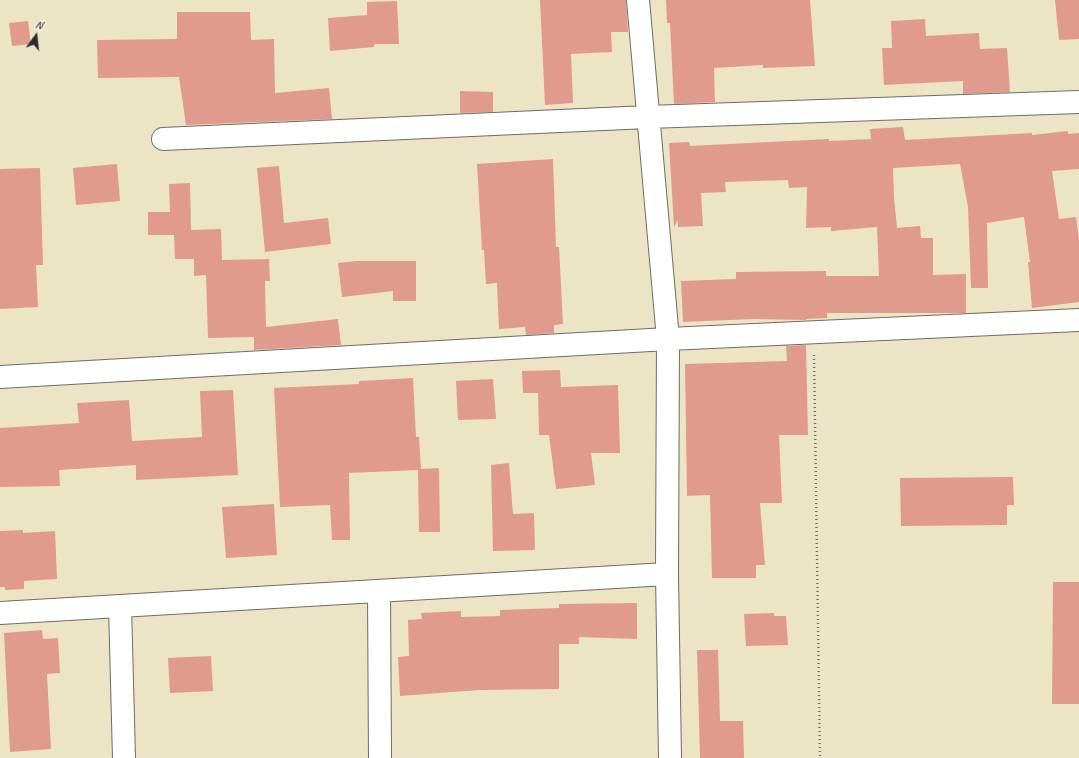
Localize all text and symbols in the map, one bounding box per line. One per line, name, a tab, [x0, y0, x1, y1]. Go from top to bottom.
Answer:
north arrow	[16, 16, 56, 56]
text: N	[34, 17, 44, 32]

